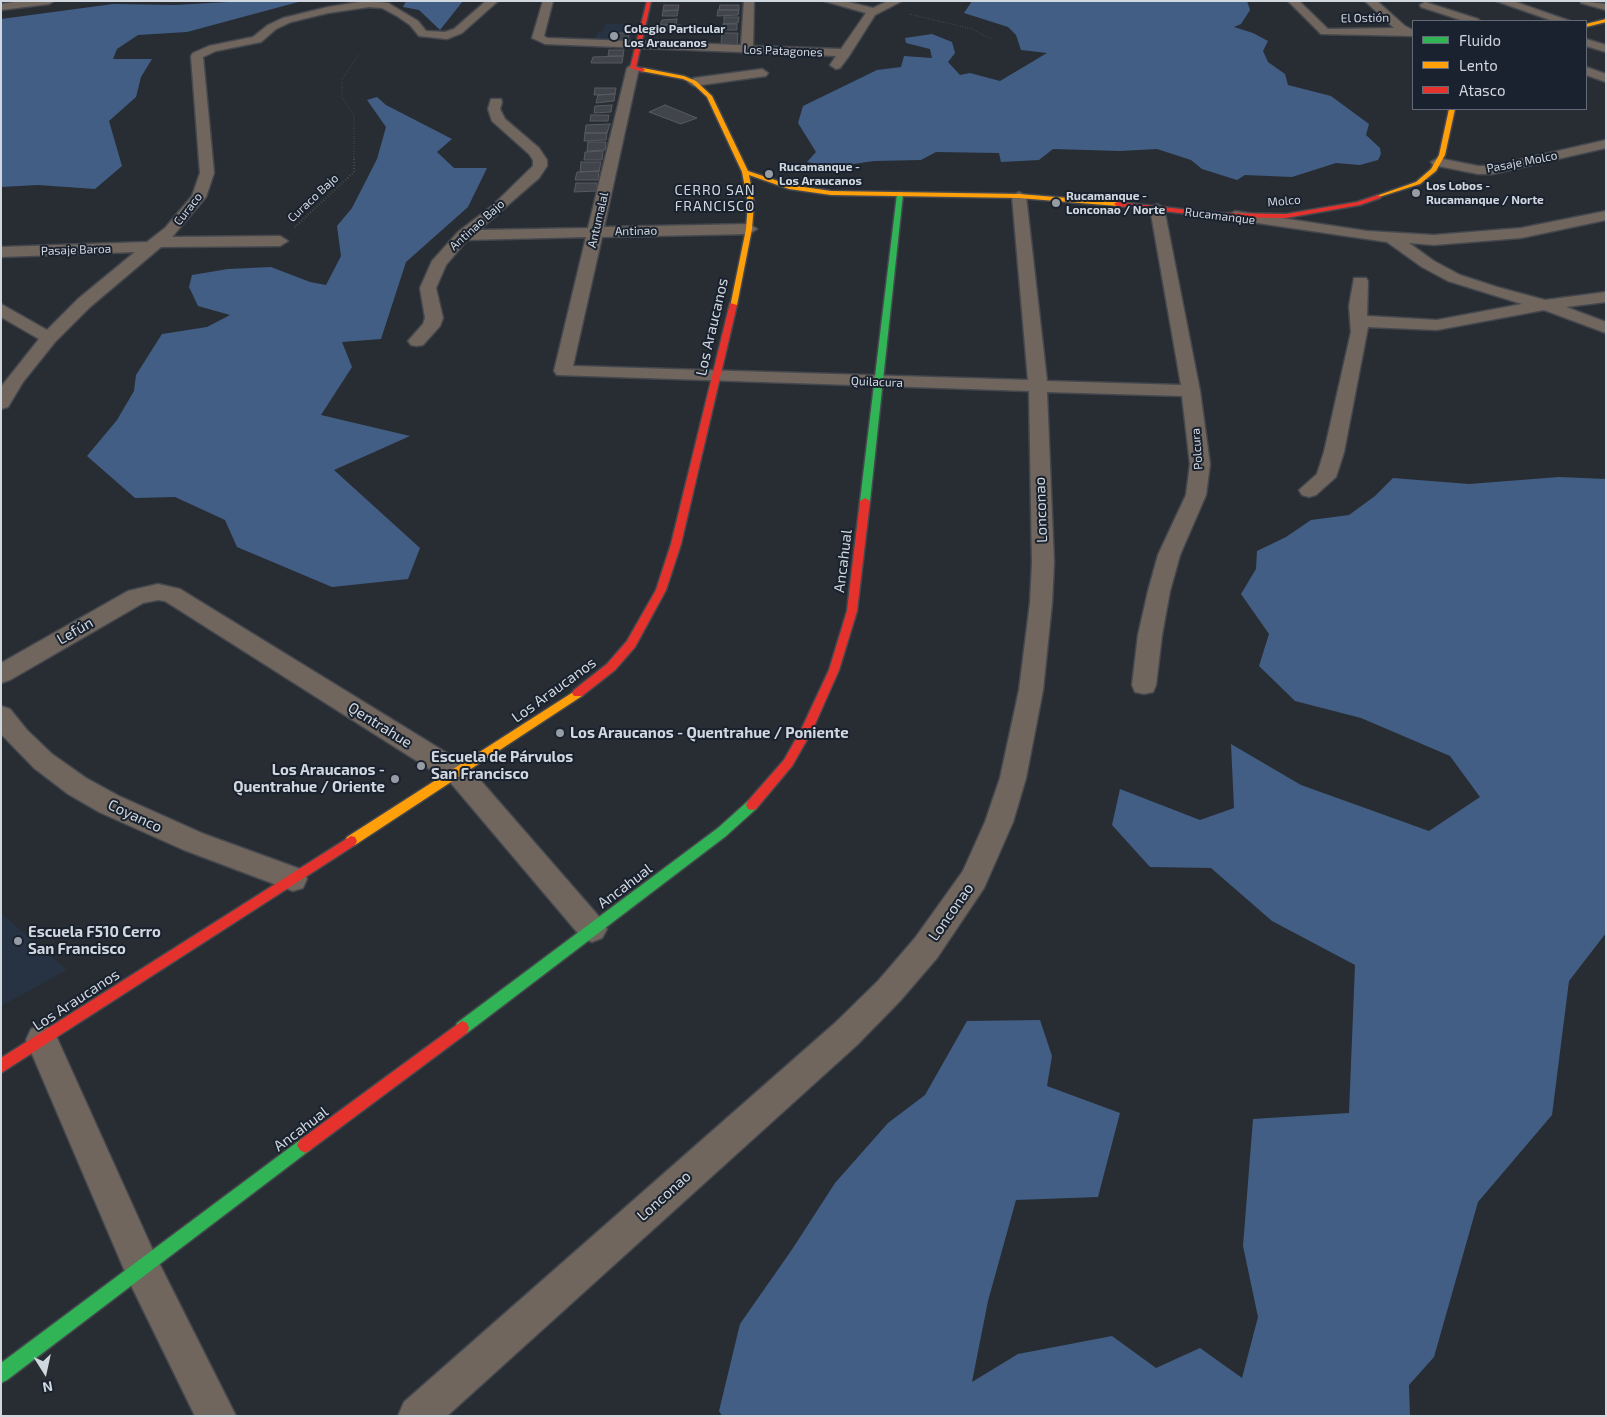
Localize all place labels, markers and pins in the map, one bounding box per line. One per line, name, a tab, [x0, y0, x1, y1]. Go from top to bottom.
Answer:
place label: Colegio Particular Los Araucanos	[624, 22, 725, 50]
marker: Colegio Particular Los Araucanos	[608, 30, 620, 42]
place label: Rucamanque - Los Araucanos	[779, 160, 862, 188]
marker: Rucamanque - Los Araucanos	[763, 168, 775, 180]
place label: Los Lobos - Rucamanque / Norte	[1426, 179, 1544, 207]
marker: Los Lobos - Rucamanque / Norte	[1410, 187, 1422, 199]
place label: Rucamanque - Lonconao / Norte	[1066, 189, 1165, 217]
marker: Rucamanque - Lonconao / Norte	[1050, 197, 1062, 209]
place label: Los Araucanos - Quentrahue / Poniente	[570, 724, 849, 742]
marker: Los Araucanos - Quentrahue / Poniente	[554, 727, 566, 739]
place label: Escuela de Párvulos San Francisco	[431, 748, 573, 783]
marker: Escuela de Párvulos San Francisco	[415, 760, 427, 772]
place label: Los Araucanos - Quentrahue / Oriente	[233, 761, 385, 796]
marker: Los Araucanos - Quentrahue / Oriente	[389, 773, 401, 785]
place label: Escuela F510 Cerro San Francisco	[28, 923, 161, 958]
marker: Escuela F510 Cerro San Francisco	[12, 935, 24, 947]

